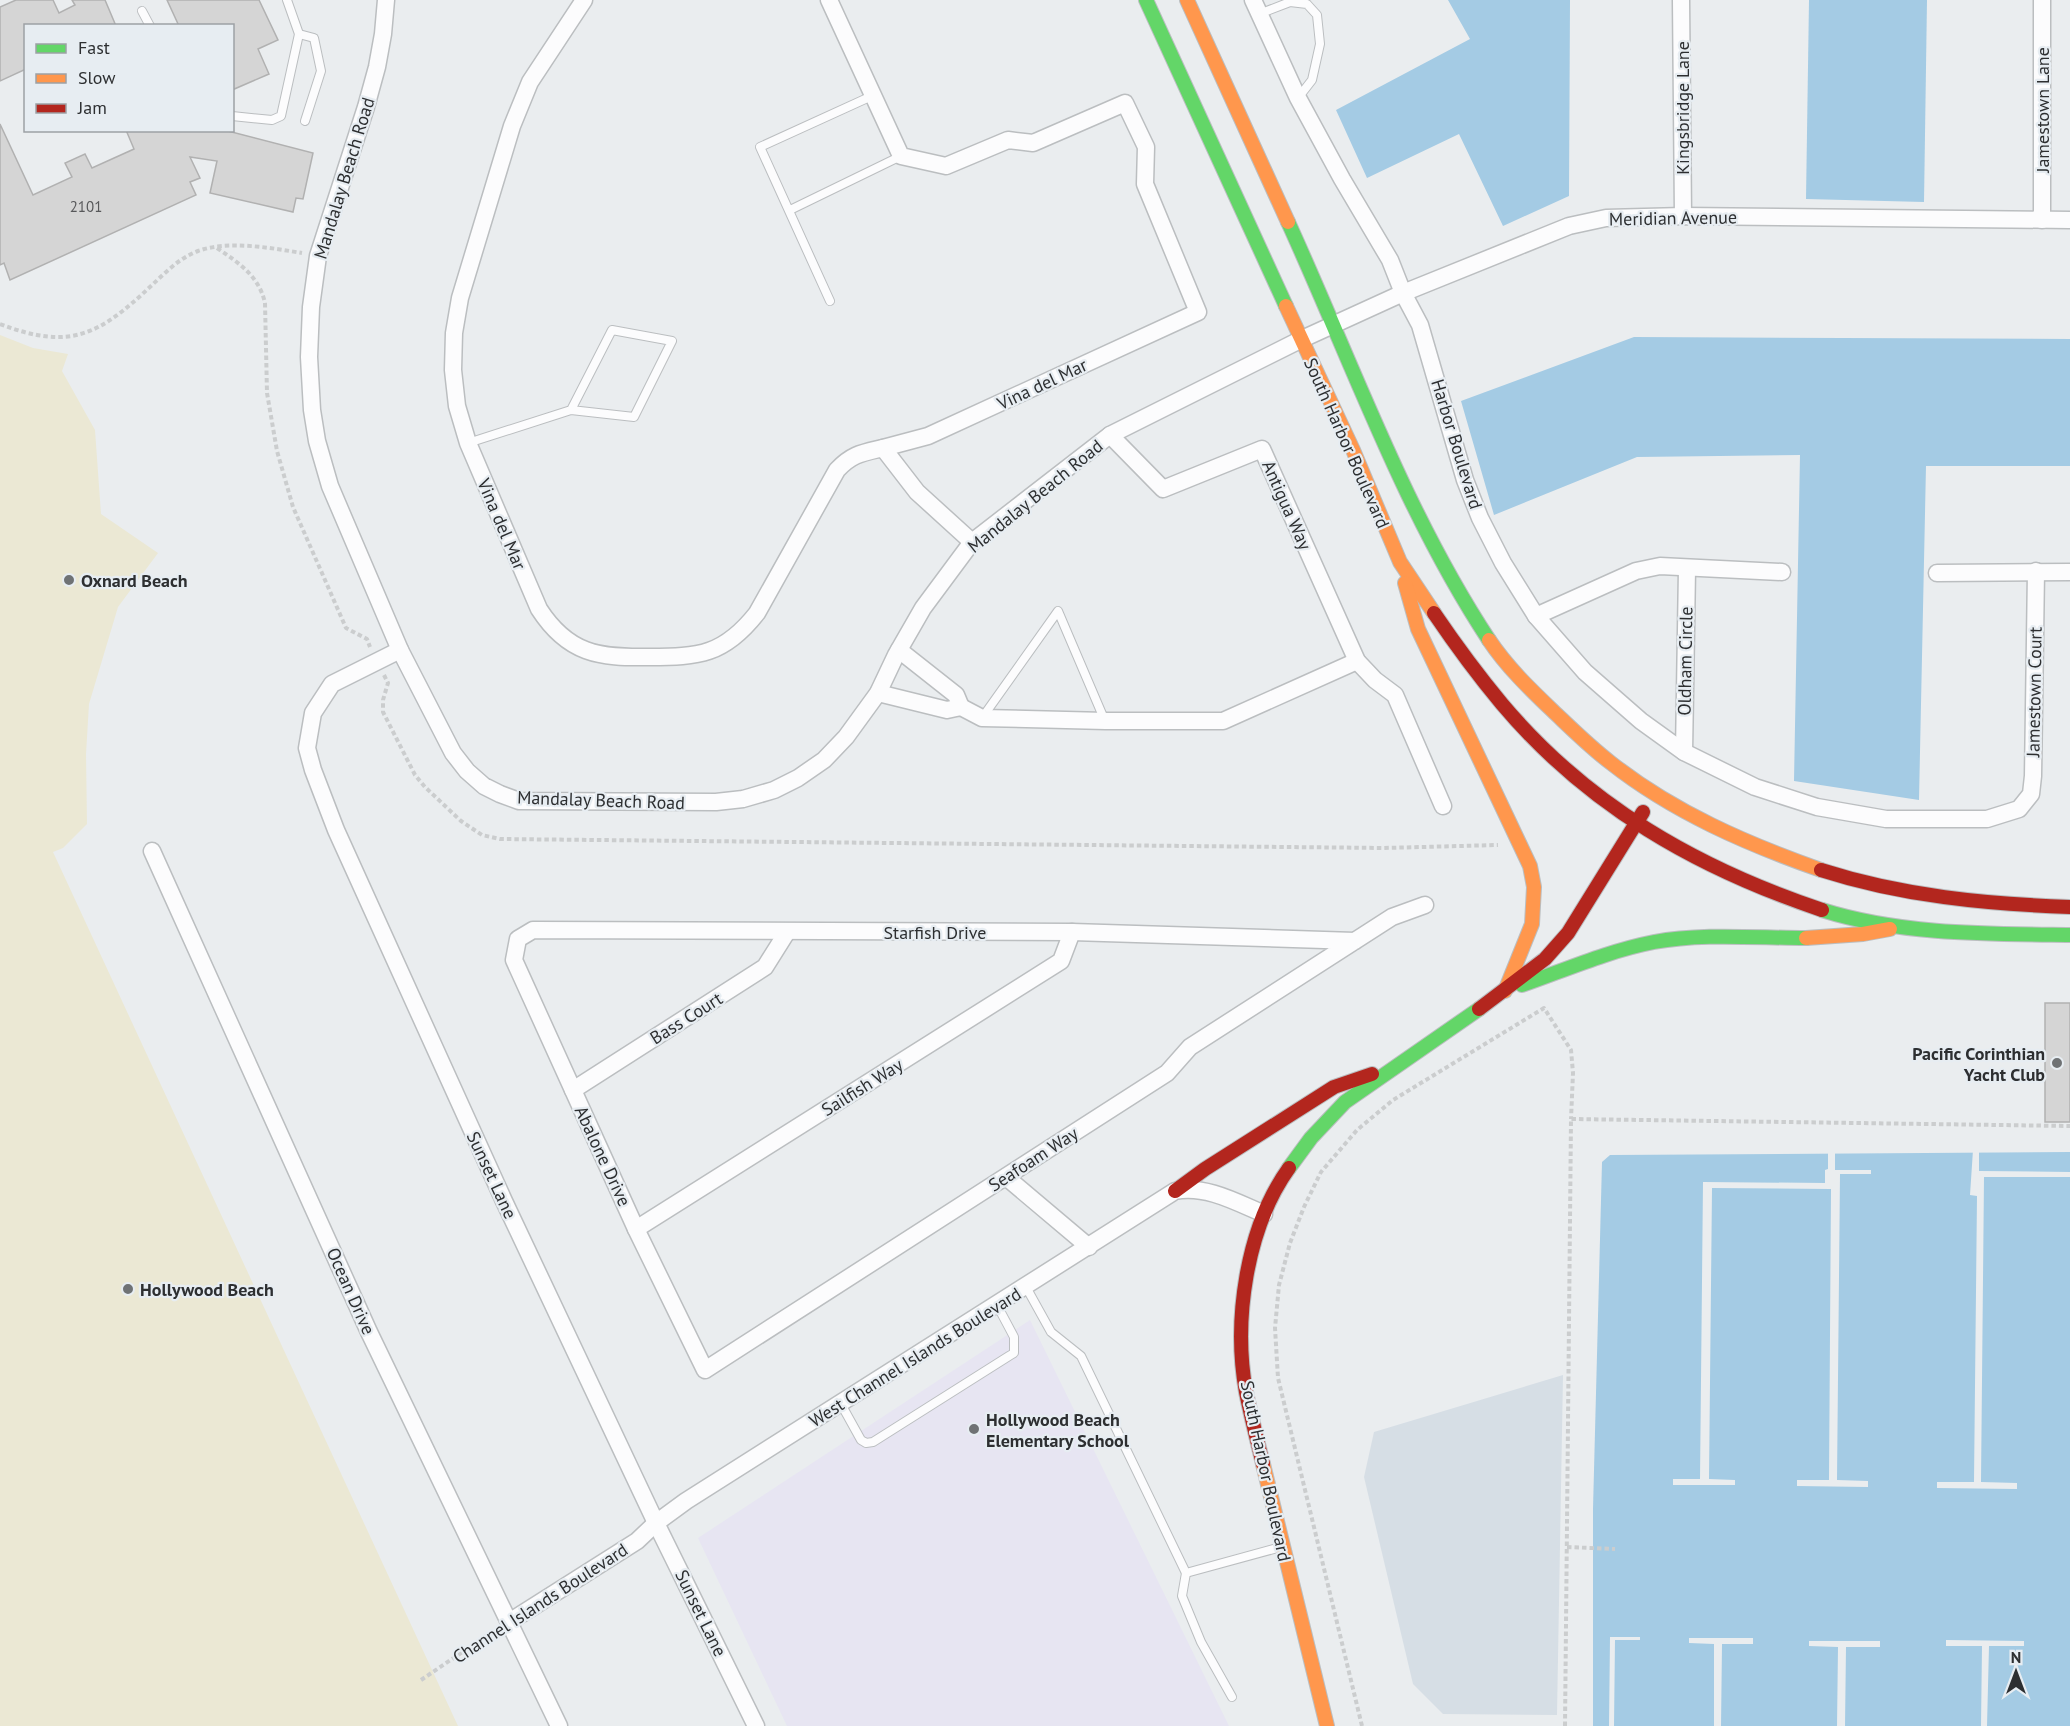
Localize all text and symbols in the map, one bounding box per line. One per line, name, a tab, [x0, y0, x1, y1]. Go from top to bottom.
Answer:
legend	[24, 24, 234, 132]
text: Fast	[78, 36, 110, 59]
street label: Kingsbridge Lane	[1671, 41, 1694, 175]
street label: Jamestown Lane	[2031, 47, 2054, 174]
text: Slow	[78, 66, 116, 89]
street label: Mandalay Beach Road	[308, 94, 380, 262]
text: Jam	[77, 96, 107, 119]
house number: 2101	[70, 197, 102, 216]
street label: Meridian Avenue	[1609, 205, 1737, 231]
street label: Vina del Mar	[992, 353, 1091, 415]
street label: South Harbor Boulevard	[1299, 354, 1395, 532]
street label: Harbor Boulevard	[1426, 376, 1488, 512]
street label: Mandalay Beach Road	[963, 434, 1107, 558]
street label: Antigua Way	[1257, 457, 1317, 554]
street label: Vina del Mar	[472, 474, 531, 573]
place label: Oxnard Beach	[81, 569, 188, 592]
marker: Oxnard Beach	[62, 573, 76, 587]
street label: Oldham Circle	[1673, 606, 1697, 716]
street label: Jamestown Court	[2021, 627, 2047, 758]
street label: Mandalay Beach Road	[517, 786, 685, 814]
street label: Starfish Drive	[884, 921, 987, 944]
street label: Bass Court	[645, 987, 727, 1049]
place label: Pacific Corinthian Yacht Club	[1912, 1042, 2045, 1086]
street label: Sailfish Way	[817, 1053, 907, 1121]
marker: Pacific Corinthian Yacht Club	[2050, 1056, 2064, 1070]
street label: Abalone Drive	[570, 1102, 636, 1210]
street label: Seafoam Way	[984, 1121, 1083, 1197]
street label: Sunset Lane	[462, 1128, 522, 1222]
street label: Ocean Drive	[322, 1244, 380, 1338]
place label: Hollywood Beach	[140, 1278, 274, 1301]
marker: Hollywood Beach	[121, 1282, 135, 1296]
street label: West Channel Islands Boulevard	[805, 1282, 1025, 1432]
street label: South Harbor Boulevard	[1236, 1378, 1296, 1564]
place label: Hollywood Beach Elementary School	[986, 1408, 1130, 1452]
marker: Hollywood Beach Elementary School	[967, 1422, 981, 1436]
street label: Channel Islands Boulevard	[448, 1538, 632, 1668]
street label: Sunset Lane	[670, 1566, 732, 1660]
north arrow	[1986, 1642, 2046, 1702]
text: N	[2011, 1647, 2021, 1667]

